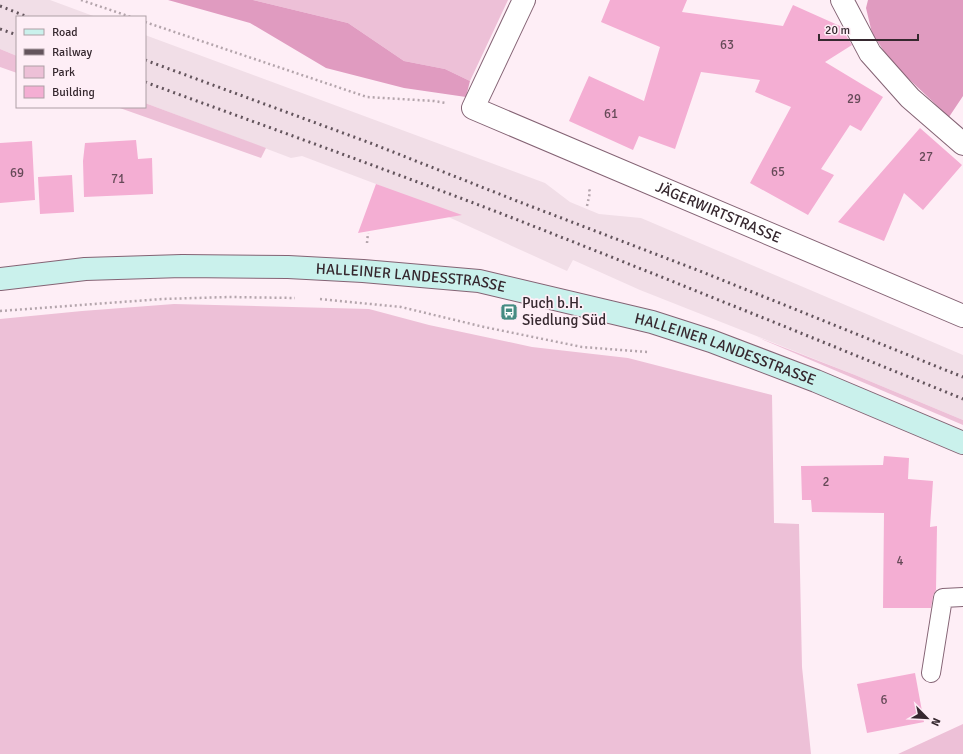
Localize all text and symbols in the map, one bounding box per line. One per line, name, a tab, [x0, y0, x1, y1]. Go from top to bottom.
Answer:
legend	[16, 16, 146, 108]
scale bar	[819, 16, 918, 42]
text: 20 m	[825, 23, 850, 38]
text: Road	[52, 25, 78, 40]
house number: 63	[720, 37, 734, 53]
text: Railway	[52, 45, 92, 60]
text: Park	[52, 65, 75, 80]
text: Building	[52, 85, 95, 100]
house number: 29	[847, 91, 861, 107]
house number: 61	[604, 106, 618, 122]
house number: 27	[919, 149, 933, 165]
house number: 65	[771, 164, 785, 180]
house number: 69	[10, 165, 24, 181]
house number: 71	[111, 171, 125, 187]
street label: JÄGERWIRTSTRASSE	[653, 178, 784, 247]
street label: HALLEINER LANDESSTRASSE	[315, 259, 508, 296]
place label: Puch b.H. Siedlung Süd	[522, 294, 606, 329]
bus stop icon: Puch b.H. Siedlung Süd	[499, 302, 519, 322]
street label: HALLEINER LANDESSTRASSE	[633, 309, 818, 389]
house number: 2	[822, 474, 830, 490]
house number: 4	[896, 553, 904, 569]
house number: 6	[880, 692, 888, 708]
north arrow	[907, 698, 947, 738]
text: N	[928, 716, 943, 728]

